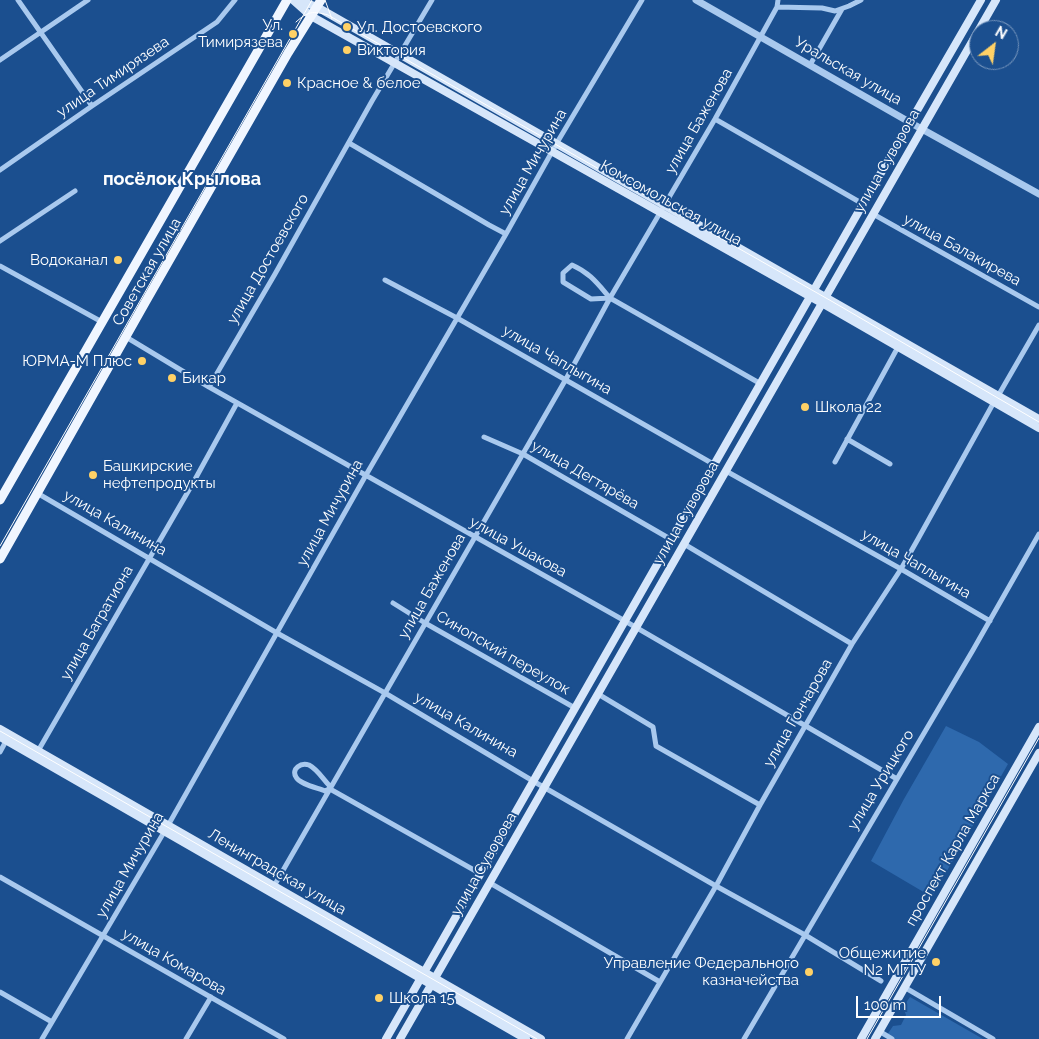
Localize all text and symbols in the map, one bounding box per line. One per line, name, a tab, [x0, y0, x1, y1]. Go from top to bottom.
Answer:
place label: Ул. Тимирязева	[198, 16, 283, 51]
place label: Ул. Достоевского	[357, 18, 482, 36]
north arrow	[969, 20, 1019, 70]
marker: Ул. Достоевского	[341, 21, 353, 33]
text: N	[992, 23, 1010, 42]
marker: Ул. Тимирязева	[287, 28, 299, 40]
street label: улица Тимирязева	[54, 33, 172, 121]
street label: Уральская улица	[791, 33, 905, 109]
place label: Виктория	[357, 41, 426, 59]
marker: Виктория	[341, 44, 353, 56]
street label: улица Баженова	[662, 65, 736, 177]
place label: Красное & белое	[297, 74, 420, 92]
marker: Красное & белое	[281, 77, 293, 89]
street label: улица Мичурина	[495, 106, 571, 218]
street label: улица Суворова	[850, 106, 924, 216]
street label: Комсомольская улица	[597, 157, 745, 249]
district label: посёлок Крылова	[103, 169, 261, 191]
street label: улица Достоевского	[223, 191, 313, 327]
street label: улица Балакирева	[900, 210, 1024, 290]
street label: Советская улица	[109, 215, 185, 329]
place label: Водоканал	[30, 251, 108, 269]
marker: Водоканал	[112, 254, 124, 266]
street label: улица Чаплыгина	[499, 321, 615, 399]
place label: ЮРМА-М Плюс	[22, 352, 132, 370]
marker: ЮРМА-М Плюс	[136, 355, 148, 367]
place label: Бикар	[182, 369, 226, 387]
marker: Бикар	[166, 372, 178, 384]
place label: Школа 22	[815, 398, 882, 416]
marker: Школа 22	[799, 401, 811, 413]
street label: улица Дегтярёва	[528, 437, 642, 513]
street label: улица Мичурина	[293, 456, 367, 570]
place label: Башкирские нефтепродукты	[103, 457, 216, 492]
street label: улица Суворова	[649, 458, 723, 568]
marker: Башкирские нефтепродукты	[87, 469, 99, 481]
street label: улица Калинина	[60, 486, 170, 560]
street label: улица Ушакова	[466, 513, 570, 581]
street label: улица Чаплыгина	[858, 525, 974, 603]
street label: улица Баженова	[395, 530, 469, 642]
street label: улица Багратиона	[57, 562, 137, 684]
street label: Синопский переулок	[433, 607, 573, 699]
street label: улица Гончарова	[760, 656, 836, 770]
street label: улица Калинина	[411, 688, 521, 762]
street label: улица Урицкого	[844, 727, 918, 833]
street label: проспект Карла Маркса	[902, 771, 1004, 929]
street label: улица Мичурина	[92, 809, 168, 921]
street label: улица Суворова	[447, 809, 521, 919]
street label: Ленинградская улица	[205, 825, 349, 919]
street label: улица Комарова	[119, 925, 229, 999]
place label: Общежитие N2 МГТУ	[839, 944, 926, 979]
place label: Управление Федерального казначейства	[604, 954, 799, 989]
marker: Общежитие N2 МГТУ	[930, 956, 942, 968]
marker: Управление Федерального казначейства	[803, 966, 815, 978]
scale bar	[859, 986, 944, 1018]
place label: Школа 15	[389, 989, 455, 1007]
marker: Школа 15	[373, 992, 385, 1004]
text: 100 m	[864, 996, 906, 1014]

